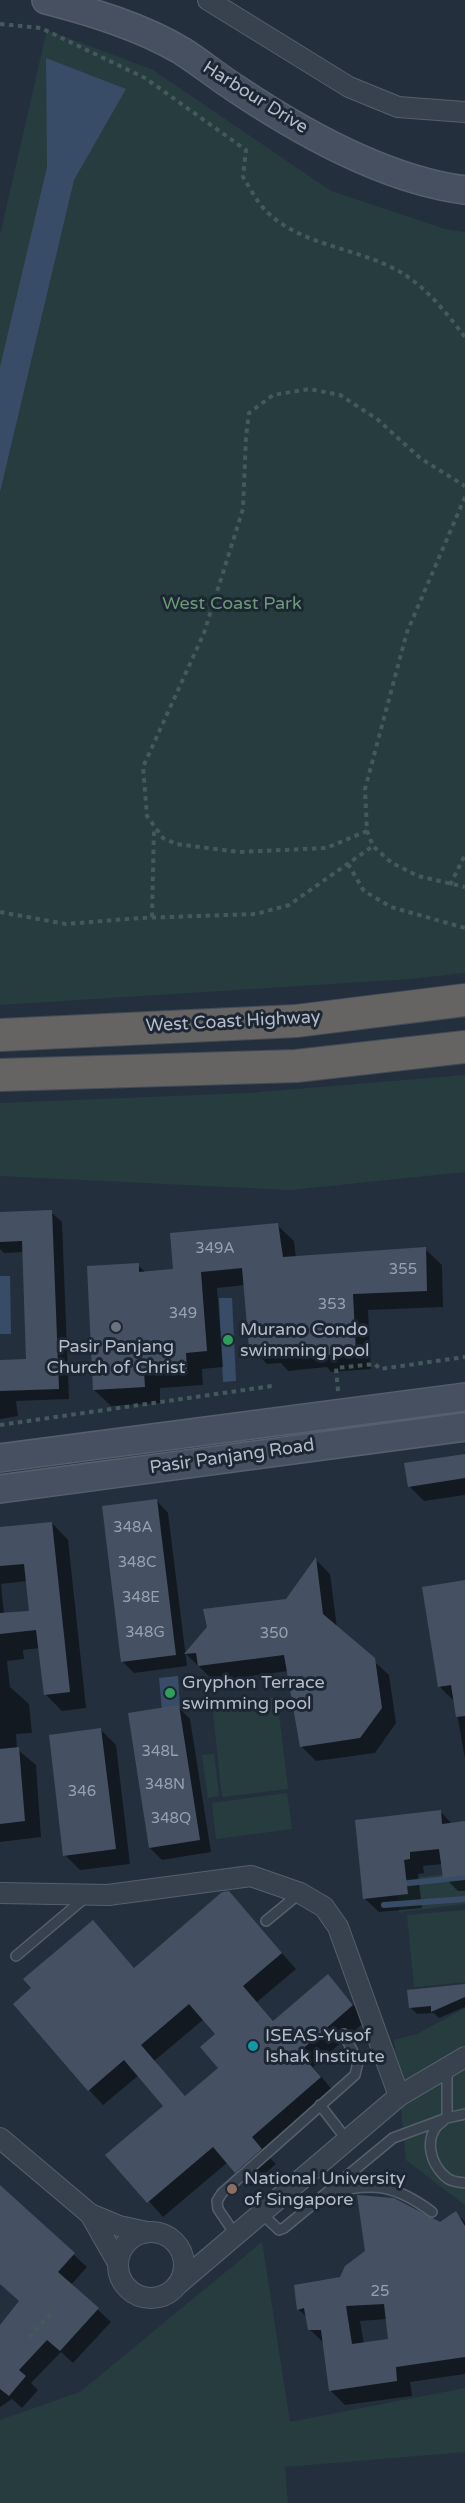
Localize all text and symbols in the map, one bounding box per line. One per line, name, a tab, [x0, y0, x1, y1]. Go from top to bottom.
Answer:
street label: Harbour Drive	[198, 57, 312, 139]
park label: West Coast Park	[162, 593, 302, 615]
street label: West Coast Highway	[145, 1007, 321, 1037]
house number: 349A	[195, 1240, 235, 1258]
house number: 355	[389, 1261, 417, 1279]
house number: 353	[318, 1296, 346, 1314]
house number: 349	[169, 1305, 197, 1323]
place label: Murano Condo swimming pool	[240, 1319, 370, 1362]
marker: Pasir Panjang Church of Christ	[109, 1320, 123, 1334]
marker: Murano Condo swimming pool	[221, 1333, 235, 1347]
place label: Pasir Panjang Church of Christ	[47, 1336, 185, 1378]
street label: Pasir Panjang Road	[148, 1435, 316, 1479]
house number: 348A	[113, 1519, 153, 1537]
house number: 348C	[118, 1554, 156, 1572]
house number: 348E	[122, 1589, 160, 1607]
house number: 348G	[125, 1624, 165, 1642]
house number: 350	[260, 1625, 288, 1643]
place label: Gryphon Terrace swimming pool	[182, 1672, 325, 1714]
marker: Gryphon Terrace swimming pool	[163, 1686, 177, 1700]
house number: 348L	[142, 1743, 178, 1761]
house number: 348N	[145, 1776, 185, 1794]
house number: 346	[68, 1783, 96, 1801]
house number: 348Q	[151, 1810, 191, 1828]
place label: ISEAS-Yusof Ishak Institute	[265, 2025, 385, 2068]
marker: ISEAS-Yusof Ishak Institute	[246, 2039, 260, 2053]
place label: National University of Singapore	[244, 2168, 406, 2210]
marker: National University of Singapore	[225, 2182, 239, 2196]
house number: 25	[371, 2283, 389, 2301]

